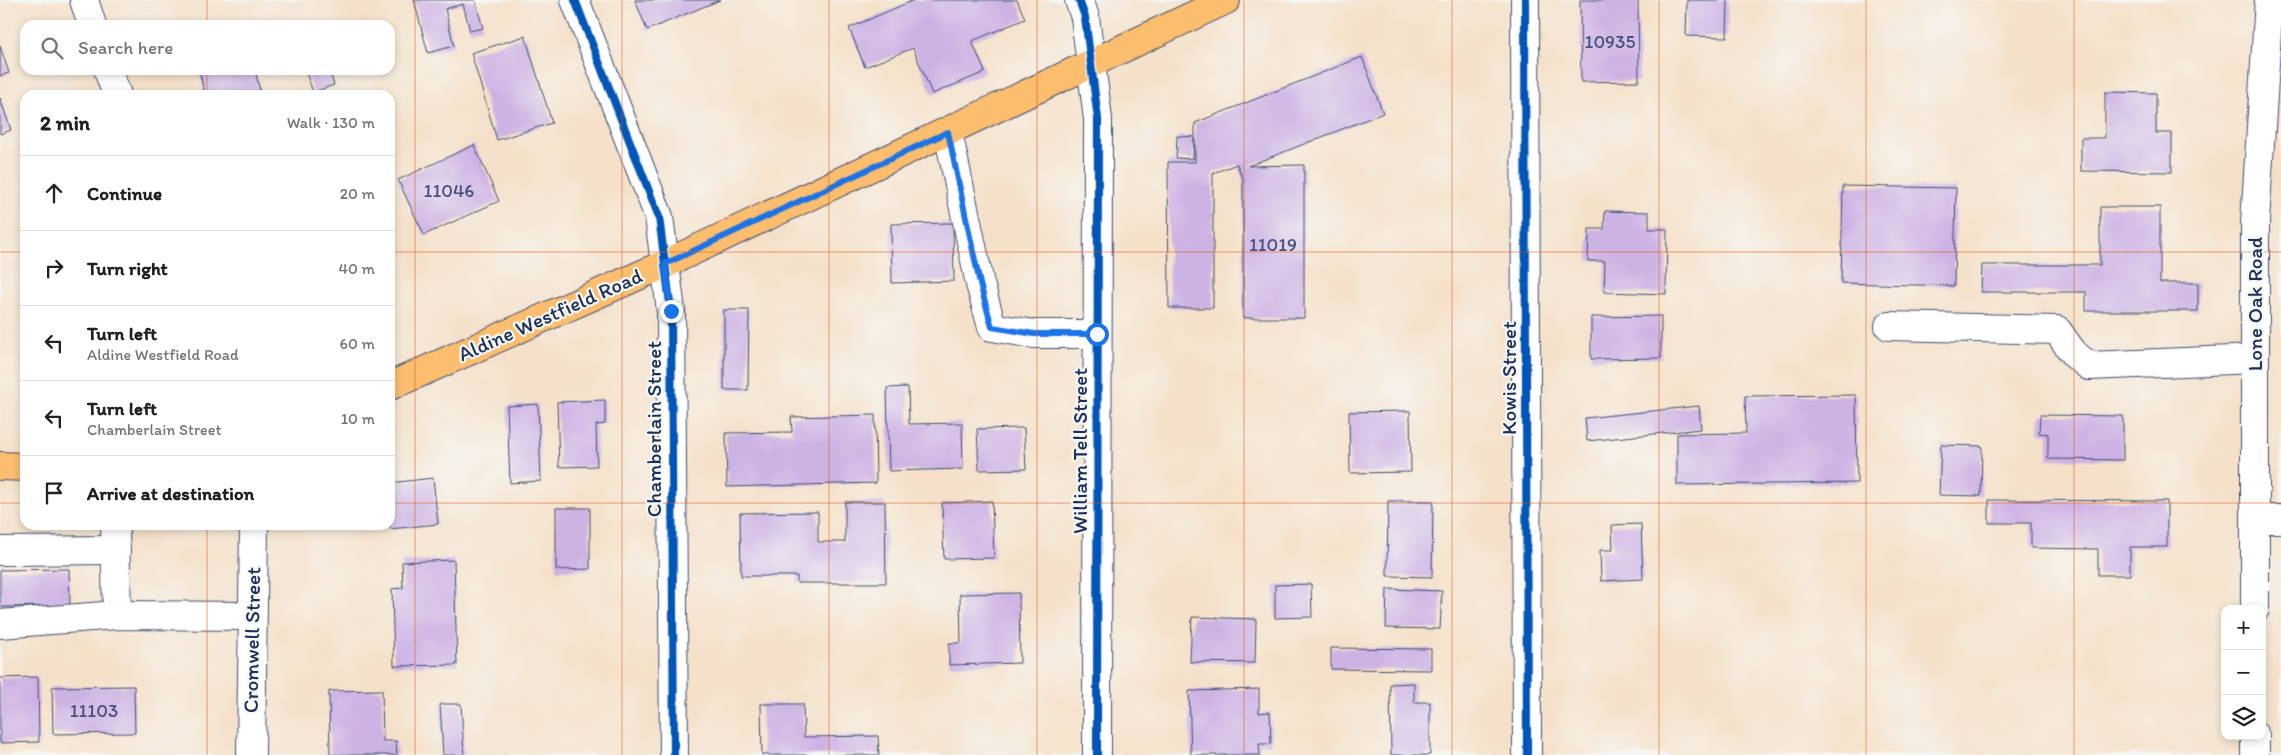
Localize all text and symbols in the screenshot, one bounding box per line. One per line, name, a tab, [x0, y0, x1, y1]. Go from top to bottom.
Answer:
search box	[20, 20, 395, 75]
house number: 10935	[1585, 30, 1635, 53]
icon: search	[38, 34, 66, 62]
text: Search here	[78, 36, 173, 59]
text: 2 min	[40, 110, 90, 135]
text: Walk · 130 m	[287, 113, 375, 132]
icon: ahead	[40, 179, 68, 207]
house number: 11046	[424, 179, 474, 202]
text: Continue	[87, 182, 162, 205]
text: 20 m	[340, 184, 375, 203]
house number: 11019	[1249, 233, 1297, 256]
street label: Lone Oak Road	[2242, 236, 2267, 371]
icon: right	[40, 254, 68, 282]
text: Turn right	[87, 257, 168, 280]
text: 40 m	[338, 259, 375, 278]
street label: Aldine Westfield Road	[454, 263, 646, 366]
route end	[660, 300, 683, 323]
street label: Kowis Street	[1496, 321, 1521, 435]
text: Turn left	[87, 322, 157, 345]
route start	[1086, 323, 1109, 346]
icon: left	[40, 329, 68, 357]
text: 60 m	[340, 334, 375, 353]
street label: Chamberlain Street	[641, 341, 666, 517]
text: Aldine Westfield Road	[87, 345, 239, 364]
street label: William Tell Street	[1067, 368, 1092, 534]
text: Turn left	[87, 397, 157, 420]
icon: left	[40, 404, 68, 432]
text: 10 m	[341, 409, 375, 428]
text: Chamberlain Street	[87, 420, 221, 439]
icon: arrive	[40, 479, 68, 507]
text: Arrive at destination	[87, 482, 254, 505]
street label: Cromwell Street	[238, 567, 265, 713]
map controls	[2221, 605, 2266, 740]
button: +	[2221, 605, 2266, 650]
button: −	[2221, 650, 2266, 695]
button: layers	[2221, 695, 2266, 740]
house number: 11103	[70, 699, 118, 722]

